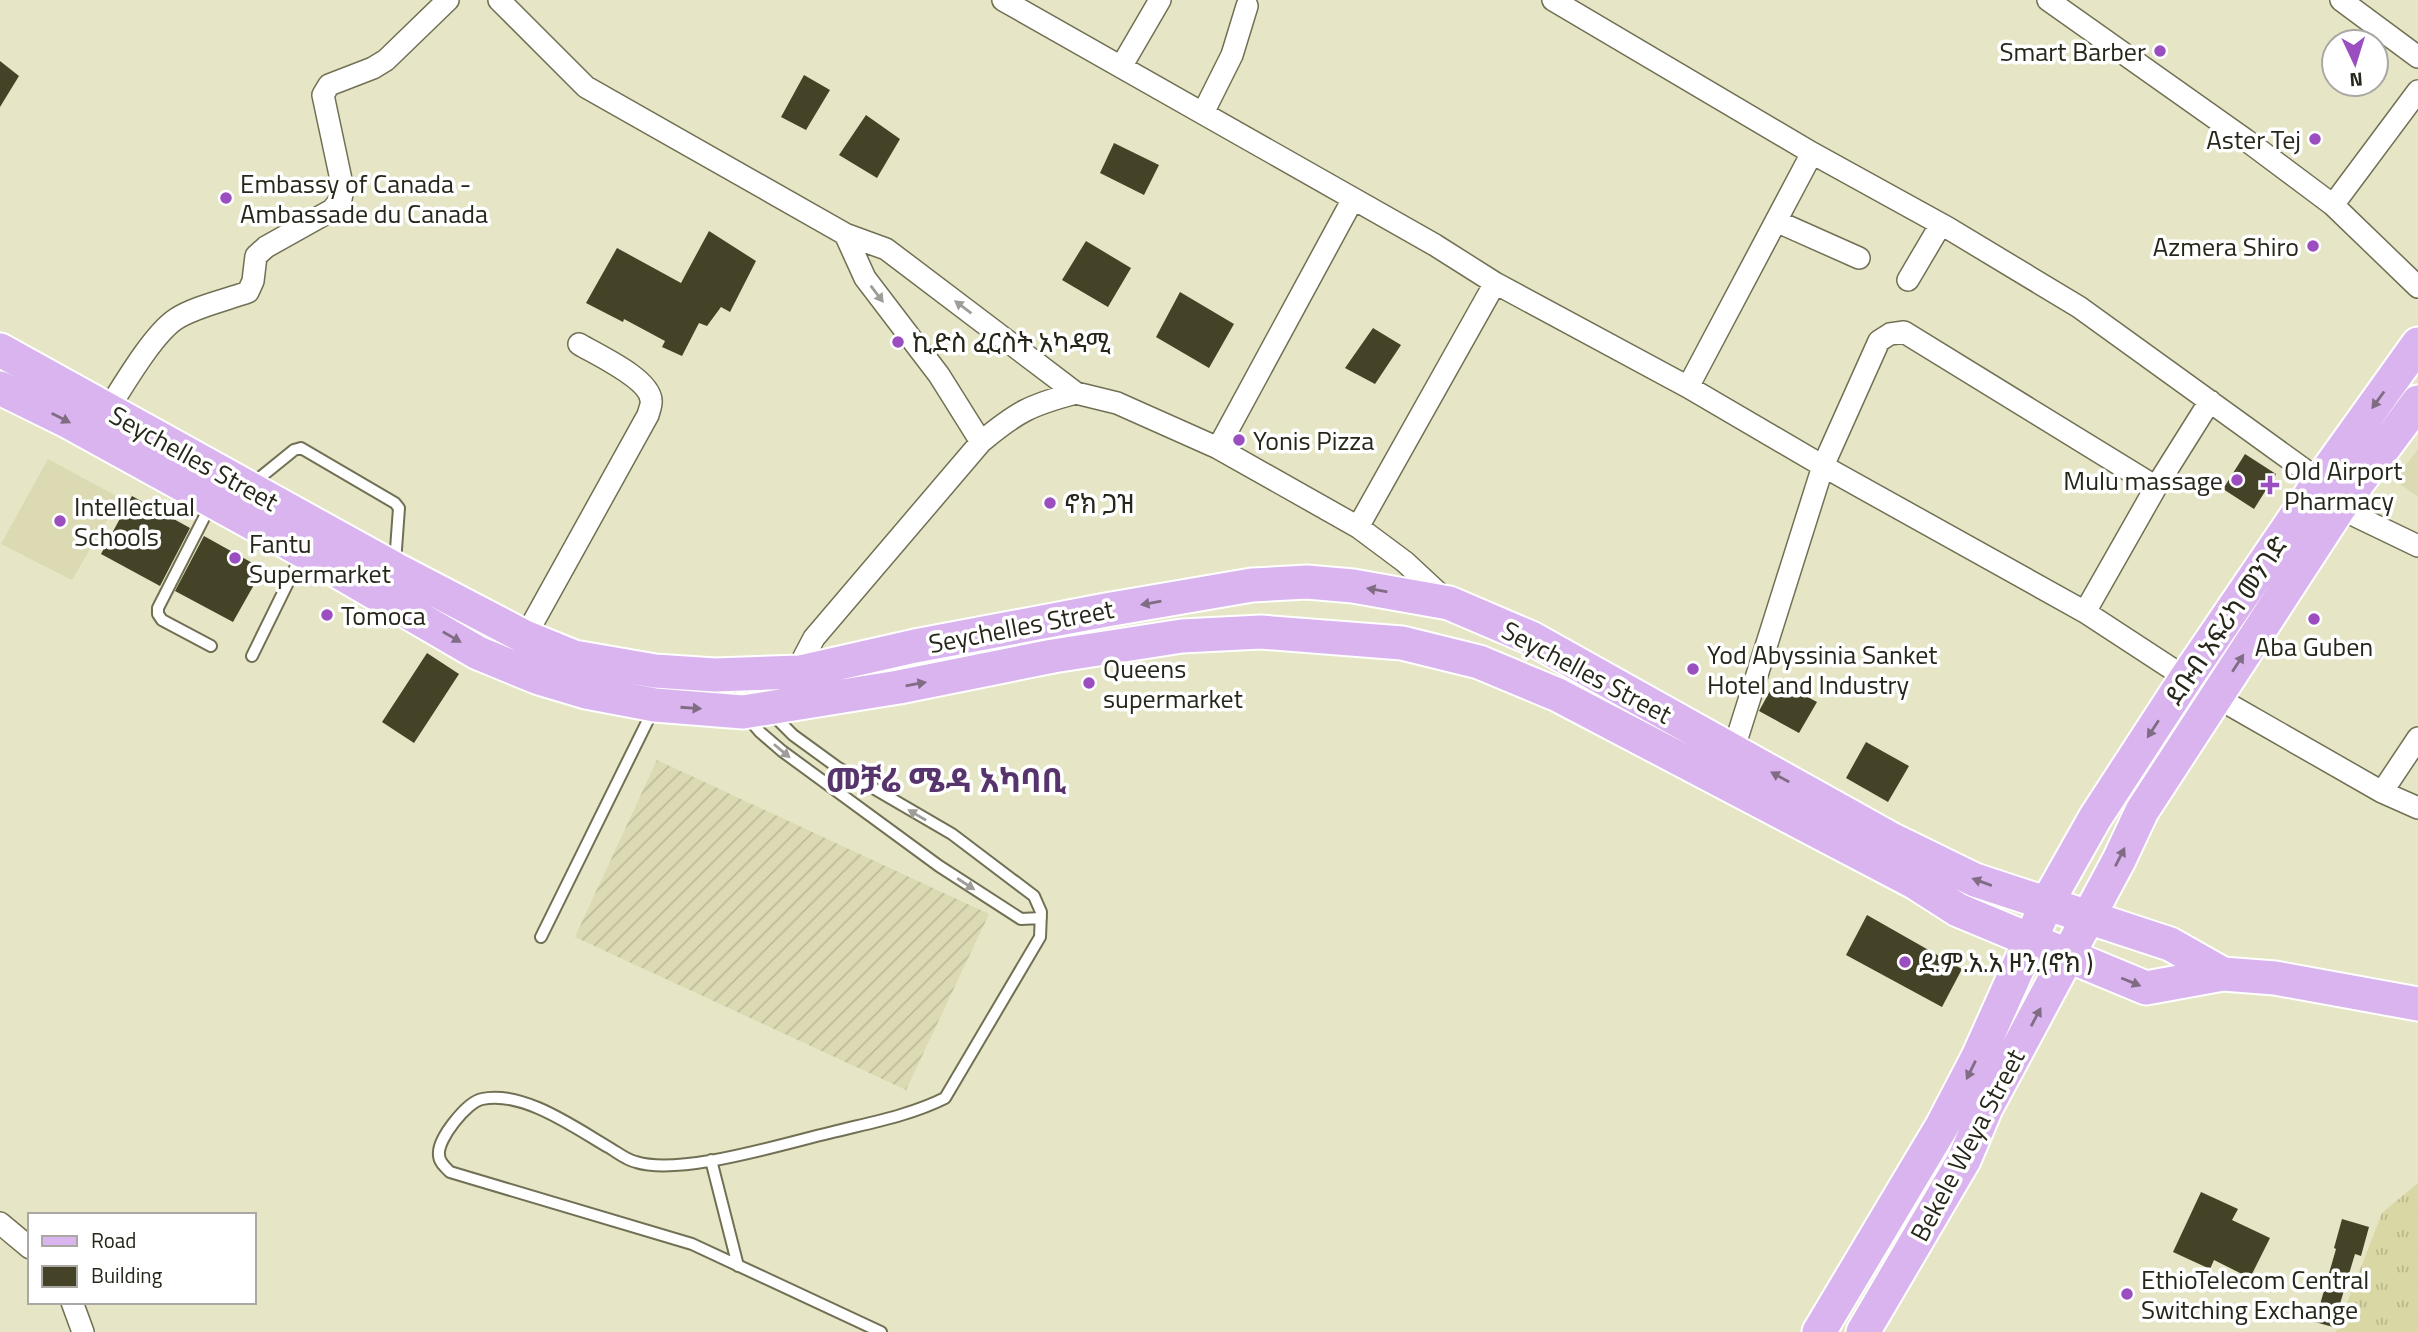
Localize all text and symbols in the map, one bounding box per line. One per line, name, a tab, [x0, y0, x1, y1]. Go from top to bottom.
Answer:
north arrow	[2320, 28, 2390, 98]
place label: Smart Barber	[1999, 32, 2146, 71]
marker: Smart Barber	[2152, 43, 2168, 59]
text: N	[2349, 66, 2364, 95]
place label: Aster Tej	[2206, 120, 2301, 159]
marker: Aster Tej	[2307, 131, 2323, 147]
place label: Embassy of Canada - Ambassade du Canada	[240, 164, 488, 233]
marker: Embassy of Canada - Ambassade du Canada	[218, 190, 234, 206]
place label: Azmera Shiro	[2153, 227, 2299, 266]
marker: Azmera Shiro	[2305, 238, 2321, 254]
one-way arrow	[869, 285, 883, 303]
one-way arrow	[954, 301, 972, 315]
place label: ኪድስ ፈርስት አካዳሚ	[912, 323, 1111, 362]
marker: ኪድስ ፈርስት አካዳሚ	[890, 334, 906, 350]
one-way arrow	[2371, 391, 2385, 409]
street label: Seychelles Street	[102, 395, 286, 521]
one-way arrow	[51, 413, 71, 424]
place label: Yonis Pizza	[1253, 421, 1374, 460]
marker: Yonis Pizza	[1231, 432, 1247, 448]
place label: Old Airport Pharmacy	[2284, 451, 2402, 520]
place label: Mulu massage	[2063, 461, 2223, 500]
marker: Mulu massage	[2229, 472, 2245, 488]
marker: Old Airport Pharmacy	[2262, 477, 2278, 493]
place label: ኖክ ጋዝ	[1064, 484, 1135, 523]
place label: Intellectual Schools	[74, 487, 195, 556]
marker: ኖክ ጋዝ	[1042, 495, 1058, 511]
marker: Intellectual Schools	[52, 513, 68, 529]
place label: Fantu Supermarket	[249, 524, 391, 593]
street label: ደቡብ አፍሪካ መንገድ	[2155, 527, 2298, 713]
marker: Fantu Supermarket	[227, 550, 243, 566]
one-way arrow	[1366, 584, 1388, 595]
street label: Seychelles Street	[925, 589, 1117, 663]
place label: Tomoca	[341, 596, 426, 635]
one-way arrow	[1140, 598, 1162, 609]
marker: Tomoca	[319, 607, 335, 623]
street label: Seychelles Street	[1495, 611, 1679, 733]
marker: Aba Guben	[2306, 611, 2322, 627]
place label: Aba Guben	[2255, 627, 2373, 666]
one-way arrow	[442, 631, 461, 644]
place label: Yod Abyssinia Sanket Hotel and Industry	[1707, 635, 1937, 704]
place label: Queens supermarket	[1103, 649, 1243, 718]
one-way arrow	[2232, 653, 2245, 673]
marker: Yod Abyssinia Sanket Hotel and Industry	[1685, 661, 1701, 677]
marker: Queens supermarket	[1081, 675, 1097, 691]
one-way arrow	[905, 678, 927, 689]
one-way arrow	[680, 703, 702, 714]
one-way arrow	[2146, 720, 2160, 738]
one-way arrow	[773, 743, 791, 758]
district label: መቻሬ ሜዳ አካባቢ	[826, 755, 1066, 805]
one-way arrow	[1770, 771, 1790, 783]
one-way arrow	[908, 809, 927, 821]
one-way arrow	[2115, 847, 2126, 867]
one-way arrow	[1972, 876, 1993, 887]
one-way arrow	[956, 877, 976, 890]
place label: ደ.ም.አ.አ ዞን.(ኖክ )	[1919, 943, 2094, 982]
marker: ደ.ም.አ.አ ዞን.(ኖክ )	[1897, 954, 1913, 970]
one-way arrow	[2120, 976, 2141, 987]
one-way arrow	[2030, 1007, 2041, 1027]
street label: Bekele Weya Street	[1900, 1042, 2034, 1248]
one-way arrow	[1966, 1060, 1977, 1080]
legend	[28, 1213, 256, 1304]
text: Road	[91, 1224, 136, 1256]
text: Building	[91, 1259, 163, 1291]
place label: EthioTelecom Central Switching Exchange	[2141, 1260, 2369, 1329]
marker: EthioTelecom Central Switching Exchange	[2119, 1286, 2135, 1302]

